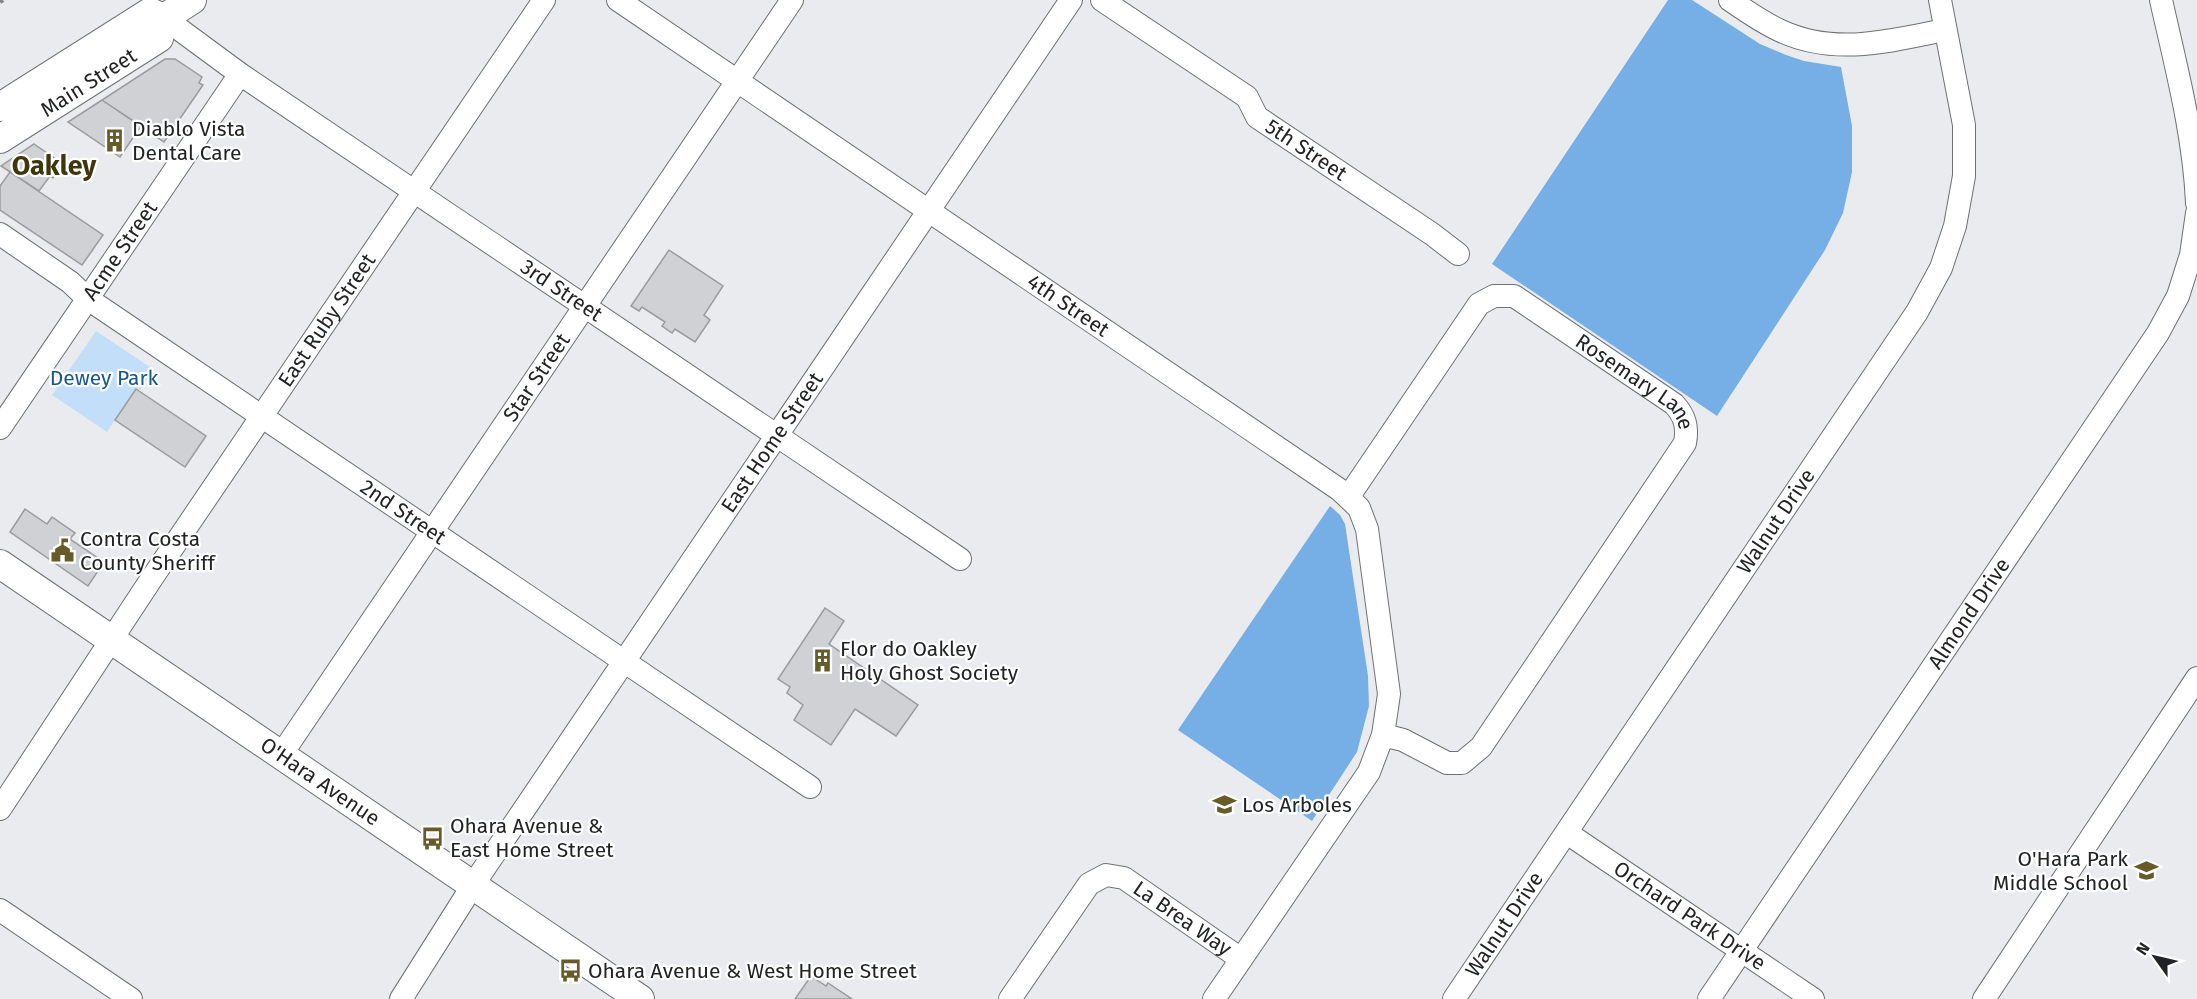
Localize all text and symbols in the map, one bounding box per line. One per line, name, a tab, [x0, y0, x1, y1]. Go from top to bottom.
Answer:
street label: Main Street	[36, 42, 142, 123]
street label: 5th Street	[1260, 113, 1352, 187]
place label: Diablo Vista Dental Care	[132, 116, 245, 166]
building icon: Diablo Vista Dental Care	[101, 128, 127, 154]
district label: Oakley	[12, 150, 97, 182]
street label: Acme Street	[77, 196, 163, 305]
street label: East Ruby Street	[272, 248, 381, 392]
street label: 3rd Street	[516, 254, 608, 328]
street label: 4th Street	[1022, 268, 1115, 343]
street label: Star Street	[498, 328, 576, 426]
street label: Rosemary Lane	[1570, 328, 1699, 432]
park label: Dewey Park	[50, 365, 159, 391]
street label: East Home Street	[715, 367, 829, 518]
street label: Walnut Drive	[1731, 464, 1821, 579]
street label: 2nd Street	[355, 474, 451, 550]
place label: Contra Costa County Sheriff	[80, 526, 217, 576]
public building icon: Contra Costa County Sheriff	[49, 538, 75, 564]
street label: Almond Drive	[1922, 553, 2016, 674]
place label: Flor do Oakley Holy Ghost Society	[840, 636, 1019, 686]
building icon: Flor do Oakley Holy Ghost Society	[809, 648, 835, 674]
street label: O'Hara Avenue	[255, 732, 385, 831]
school or university icon: Los Arboles	[1211, 792, 1237, 818]
place label: Los Arboles	[1242, 792, 1352, 818]
place label: Ohara Avenue & East Home Street	[450, 813, 614, 863]
bus stop icon: Ohara Avenue & East Home Street	[419, 825, 445, 851]
place label: O'Hara Park Middle School	[1993, 846, 2128, 896]
street label: Orchard Park Drive	[1609, 855, 1771, 976]
school or university icon: O'Hara Park Middle School	[2133, 858, 2159, 884]
street label: Walnut Drive	[1460, 867, 1549, 982]
street label: La Brea Way	[1128, 875, 1237, 962]
north arrow	[2125, 927, 2185, 987]
text: N	[2132, 939, 2154, 959]
bus stop icon: Ohara Avenue & West Home Street	[557, 958, 583, 984]
place label: Ohara Avenue & West Home Street	[588, 958, 917, 984]

